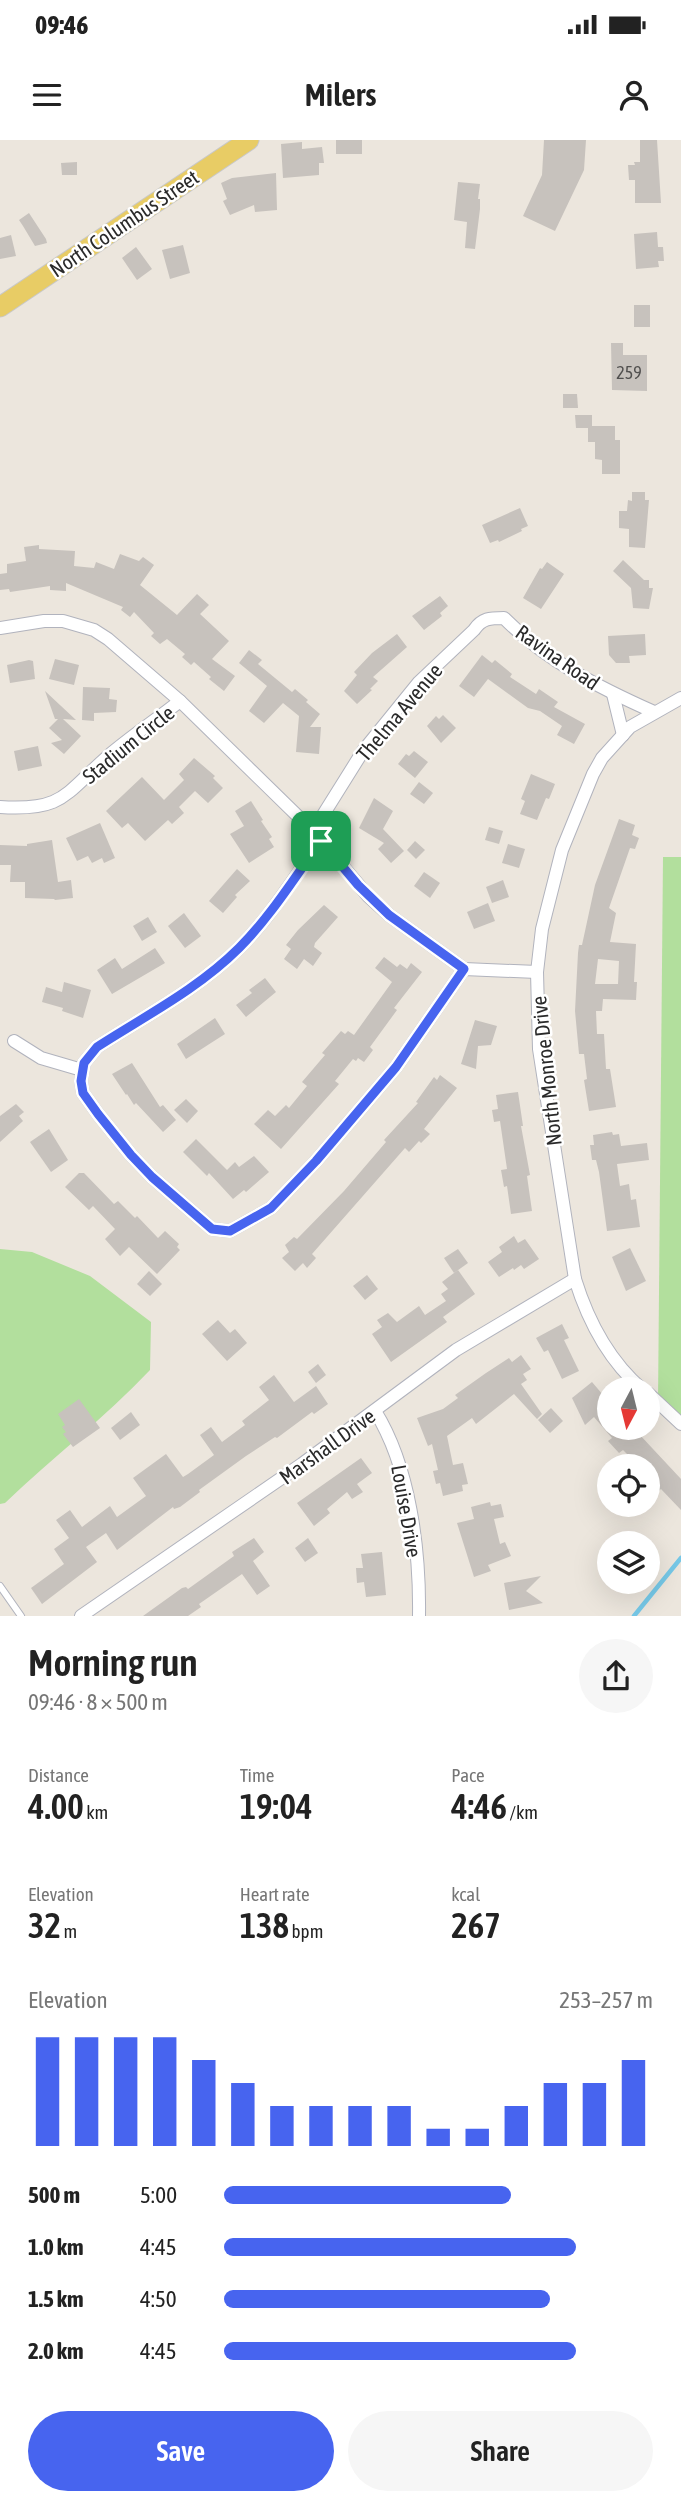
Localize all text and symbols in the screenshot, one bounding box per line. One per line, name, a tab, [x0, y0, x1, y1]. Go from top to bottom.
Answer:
text: 09:46	[35, 10, 89, 40]
icon: menu	[28, 76, 66, 114]
text: Milers	[304, 76, 377, 113]
icon: person	[615, 76, 653, 114]
street label: North Columbus Street	[45, 164, 203, 282]
house number: 259	[616, 362, 642, 383]
street label: Ravina Road	[512, 619, 604, 695]
street label: Thelma Avenue	[351, 658, 447, 766]
street label: Stadium Circle	[77, 700, 179, 788]
pin	[291, 811, 351, 871]
icon: arrive	[302, 822, 340, 860]
street label: North Monroe Drive	[526, 995, 566, 1147]
north arrow	[597, 1377, 660, 1440]
map controls	[597, 1377, 660, 1594]
street label: Marshall Drive	[275, 1403, 379, 1489]
button: locate	[597, 1454, 660, 1517]
street label: Louise Drive	[387, 1463, 427, 1559]
button: layers	[597, 1531, 660, 1594]
button: share	[579, 1639, 653, 1713]
text: Morning run	[28, 1641, 198, 1684]
text: 09:46 · 8 × 500 m	[28, 1689, 168, 1715]
text: Distance	[28, 1764, 89, 1786]
text: Time	[240, 1764, 274, 1786]
text: Pace	[451, 1764, 485, 1786]
text: 4.00	[28, 1786, 84, 1826]
text: 19:04	[240, 1786, 312, 1826]
text: 4:46	[451, 1786, 507, 1826]
text: km	[84, 1801, 108, 1823]
text: /km	[507, 1801, 538, 1823]
text: Elevation	[28, 1883, 94, 1905]
text: Heart rate	[240, 1883, 310, 1905]
text: kcal	[451, 1883, 480, 1905]
text: 32	[28, 1905, 61, 1945]
text: 138	[240, 1905, 289, 1945]
text: 267	[451, 1905, 501, 1945]
text: m	[61, 1920, 77, 1942]
text: bpm	[289, 1920, 323, 1942]
text: Elevation	[28, 1987, 108, 2013]
text: 253–257 m	[559, 1987, 653, 2013]
text: 500 m	[28, 2182, 80, 2208]
text: 5:00	[140, 2182, 177, 2208]
text: 1.0 km	[28, 2234, 84, 2260]
text: 4:45	[140, 2234, 177, 2260]
text: 1.5 km	[28, 2286, 84, 2312]
text: 4:50	[140, 2286, 177, 2312]
text: 2.0 km	[28, 2338, 84, 2364]
text: 4:45	[140, 2338, 177, 2364]
button: Save	[28, 2411, 334, 2491]
button: Share	[348, 2411, 653, 2491]

